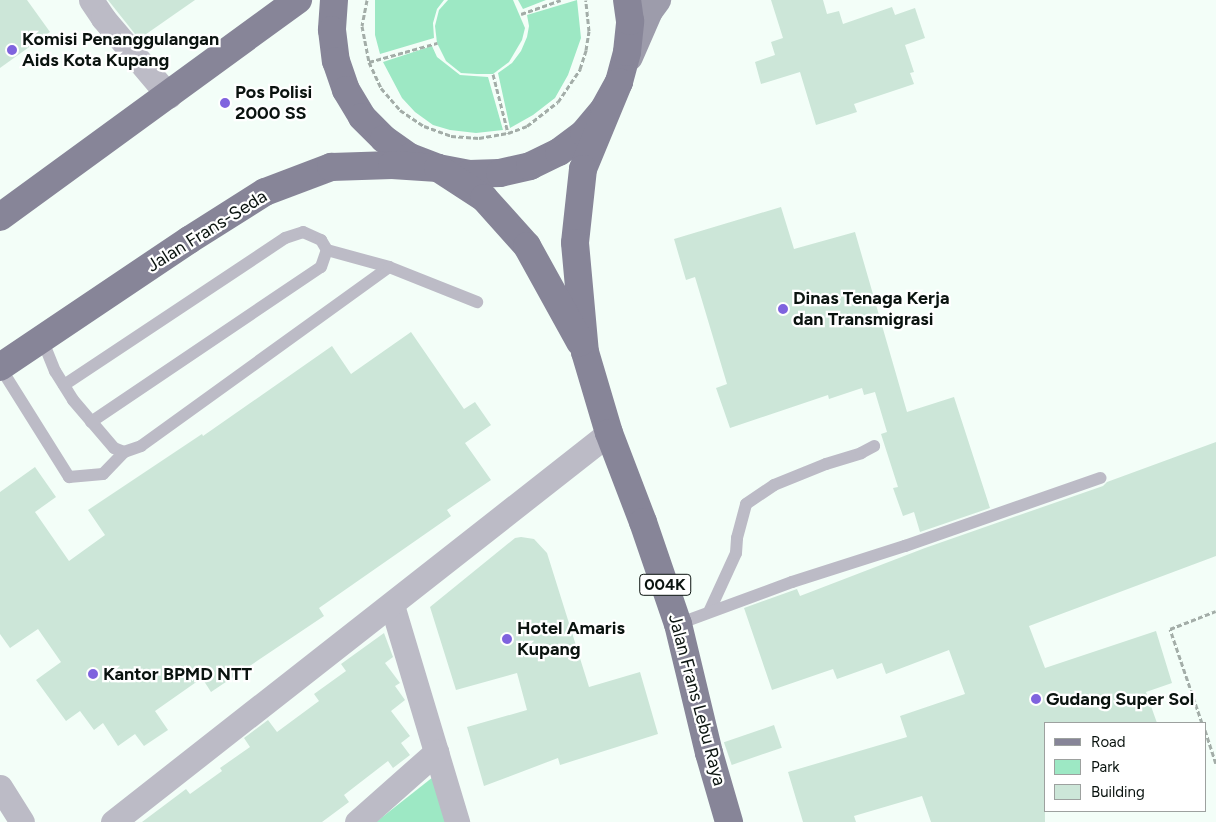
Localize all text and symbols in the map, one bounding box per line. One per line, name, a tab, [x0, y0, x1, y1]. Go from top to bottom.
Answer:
place label: Komisi Penanggulangan Aids Kota Kupang	[22, 29, 219, 72]
marker: Komisi Penanggulangan Aids Kota Kupang	[6, 44, 18, 56]
place label: Pos Polisi 2000 SS	[235, 82, 312, 125]
marker: Pos Polisi 2000 SS	[219, 97, 231, 109]
street label: Jalan Frans-Seda	[143, 185, 271, 277]
place label: Dinas Tenaga Kerja dan Transmigrasi	[793, 288, 950, 330]
marker: Dinas Tenaga Kerja dan Transmigrasi	[777, 303, 789, 315]
road number: 004K	[639, 572, 691, 598]
street label: Jalan Frans Lebu Raya	[664, 612, 730, 788]
place label: Hotel Amaris Kupang	[517, 618, 625, 660]
marker: Hotel Amaris Kupang	[501, 633, 513, 645]
place label: Kantor BPMD NTT	[103, 663, 252, 685]
marker: Kantor BPMD NTT	[87, 668, 99, 680]
place label: Gudang Super Sol	[1046, 688, 1194, 710]
marker: Gudang Super Sol	[1030, 693, 1042, 705]
legend	[1044, 722, 1206, 812]
text: Road	[1091, 733, 1126, 751]
text: Park	[1091, 758, 1120, 776]
text: Building	[1091, 783, 1145, 801]

